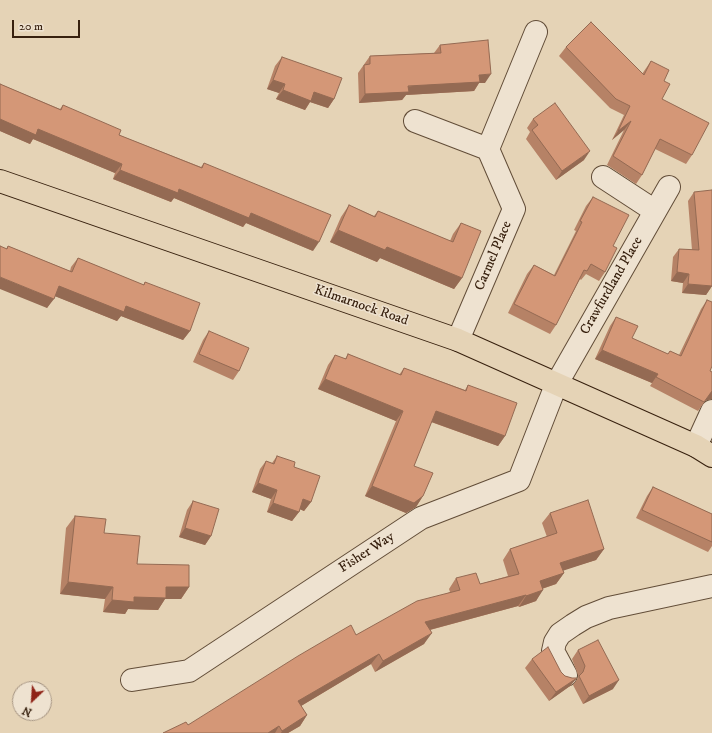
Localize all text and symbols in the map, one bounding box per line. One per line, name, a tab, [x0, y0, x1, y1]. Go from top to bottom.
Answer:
scale bar	[14, 12, 82, 38]
text: 20 m	[19, 19, 43, 34]
street label: Carmel Place	[472, 219, 516, 293]
street label: Crawfurdland Place	[577, 234, 647, 338]
street label: Kilmarnock Road	[312, 282, 410, 330]
street label: Fisher Way	[336, 529, 398, 577]
north arrow	[12, 681, 52, 721]
text: N	[20, 703, 34, 719]

